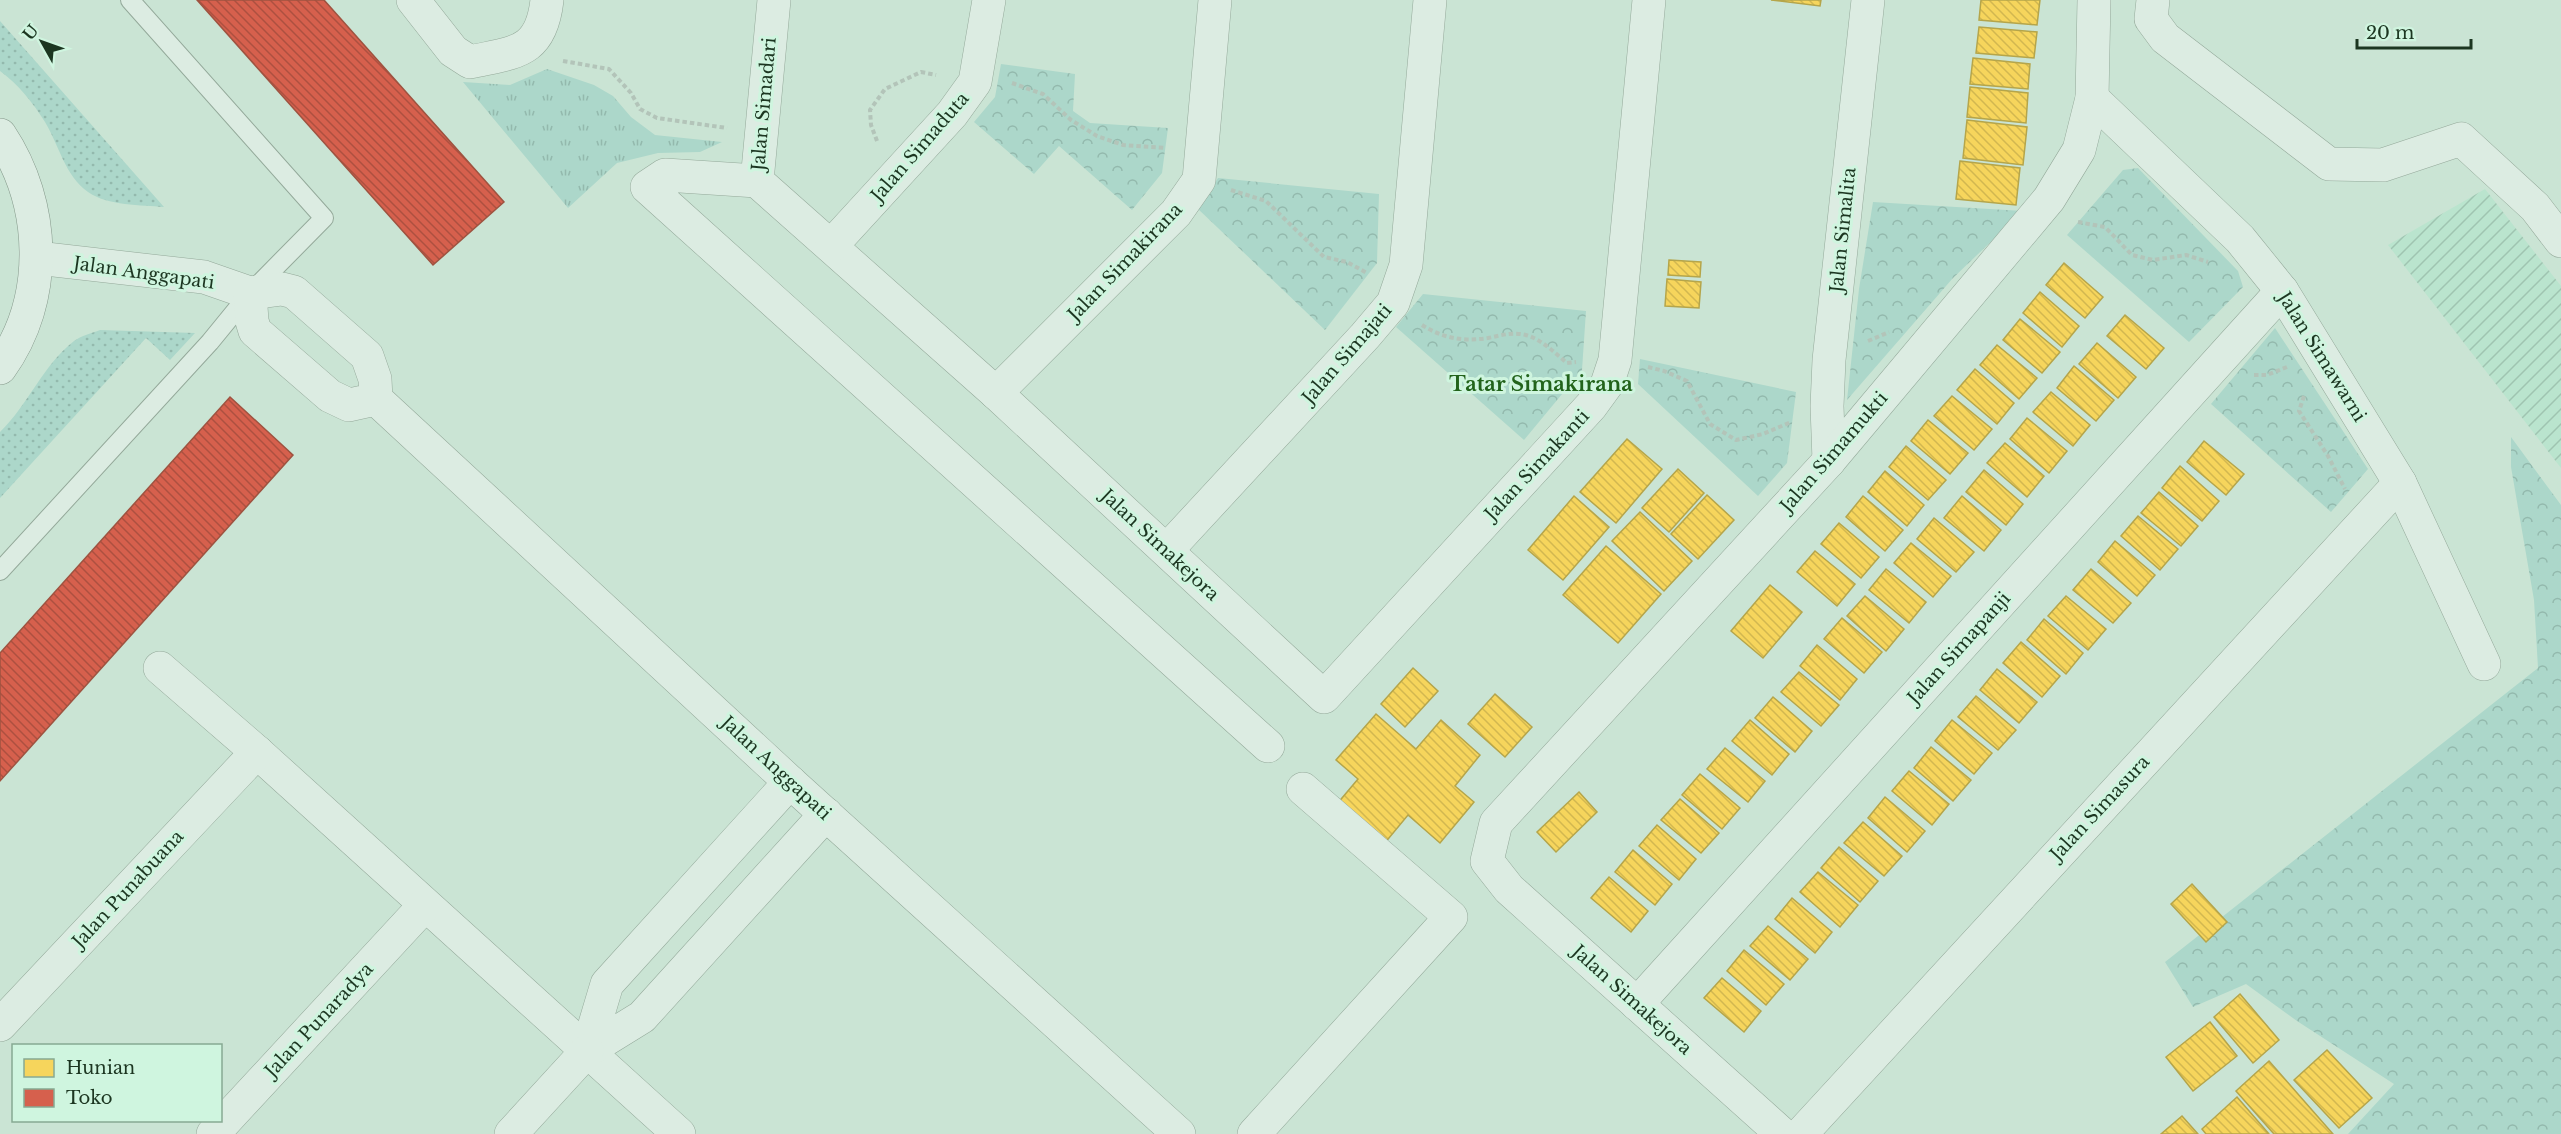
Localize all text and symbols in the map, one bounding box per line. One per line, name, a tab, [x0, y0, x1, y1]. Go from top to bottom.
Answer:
north arrow	[12, 12, 72, 72]
scale bar	[2357, 12, 2471, 50]
text: U	[18, 21, 43, 44]
text: 20 m	[2366, 22, 2414, 44]
street label: Jalan Simadari	[747, 36, 781, 174]
street label: Jalan Simaduta	[865, 88, 974, 208]
street label: Jalan Simalita	[1825, 166, 1861, 296]
street label: Jalan Simakirana	[1062, 199, 1187, 327]
street label: Jalan Anggapati	[70, 252, 216, 294]
street label: Jalan Simawarni	[2272, 286, 2371, 426]
street label: Jalan Simajati	[1296, 300, 1396, 410]
district label: Tatar Simakirana	[1449, 372, 1633, 396]
street label: Jalan Simamukti	[1774, 387, 1892, 518]
street label: Jalan Simakanti	[1479, 405, 1594, 526]
street label: Jalan Simakejora	[1095, 483, 1224, 605]
street label: Jalan Simapanji	[1902, 587, 2015, 710]
street label: Jalan Anggapati	[715, 710, 835, 825]
street label: Jalan Simasura	[2044, 751, 2154, 867]
street label: Jalan Punabuana	[66, 826, 188, 954]
street label: Jalan Simakejora	[1566, 939, 1696, 1060]
street label: Jalan Punaradya	[259, 958, 378, 1083]
legend	[12, 1044, 222, 1122]
text: Hunian	[66, 1057, 135, 1079]
text: Toko	[66, 1087, 112, 1109]

